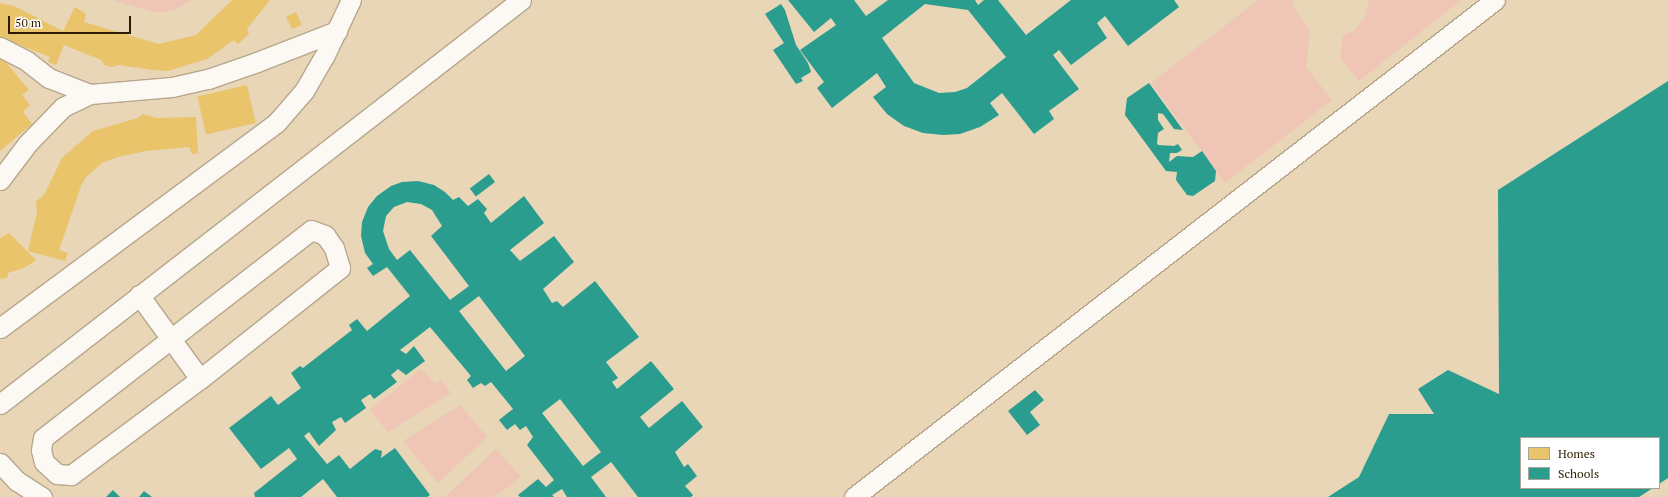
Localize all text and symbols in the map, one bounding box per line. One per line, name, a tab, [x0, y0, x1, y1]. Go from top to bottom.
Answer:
scale bar	[10, 8, 133, 34]
text: 50 m	[15, 15, 41, 30]
legend	[1520, 437, 1660, 489]
text: Homes	[1558, 446, 1595, 461]
text: Schools	[1558, 466, 1599, 481]

